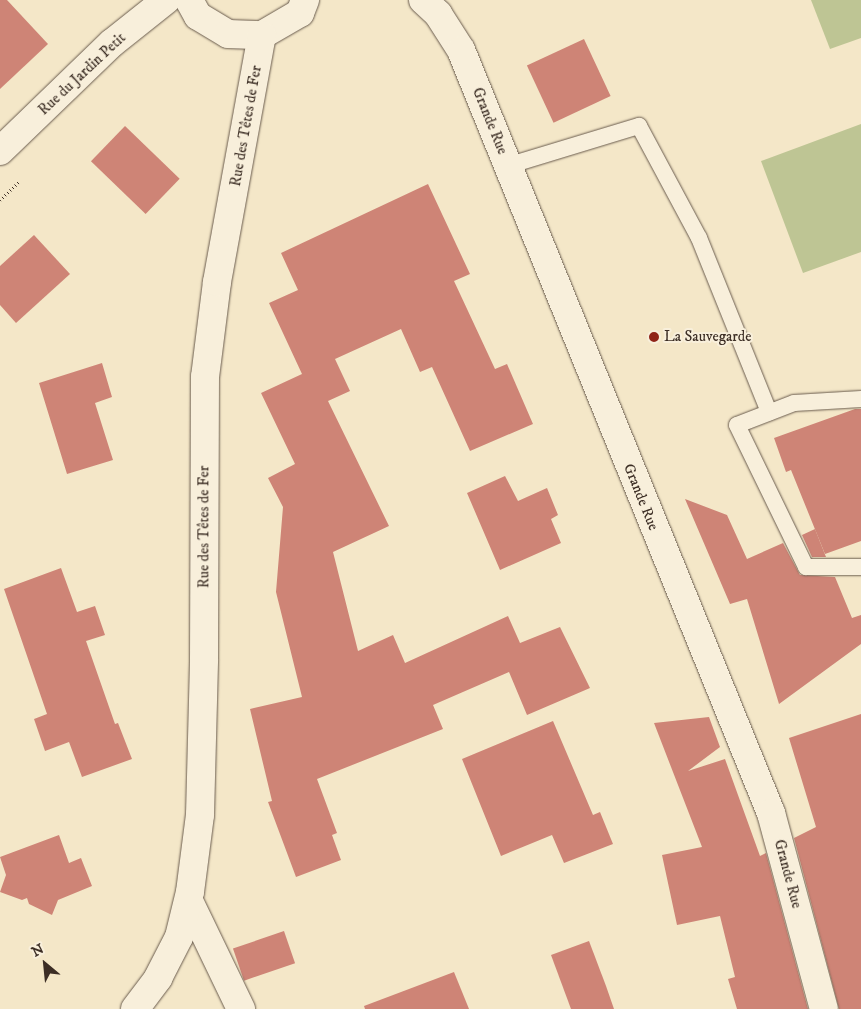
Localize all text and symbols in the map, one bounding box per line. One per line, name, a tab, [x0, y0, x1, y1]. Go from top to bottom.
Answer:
street label: Rue du Jardin Petit	[35, 29, 129, 119]
street label: Rue des Têtes de Fer	[226, 64, 266, 188]
street label: Grande Rue	[468, 85, 512, 157]
place label: La Sauvegarde	[664, 328, 752, 346]
marker: La Sauvegarde	[648, 331, 660, 343]
street label: Grande Rue	[619, 461, 663, 533]
street label: Rue des Têtes de Fer	[195, 466, 213, 588]
street label: Grande Rue	[770, 838, 806, 910]
north arrow	[20, 939, 70, 989]
text: N	[29, 940, 47, 961]

